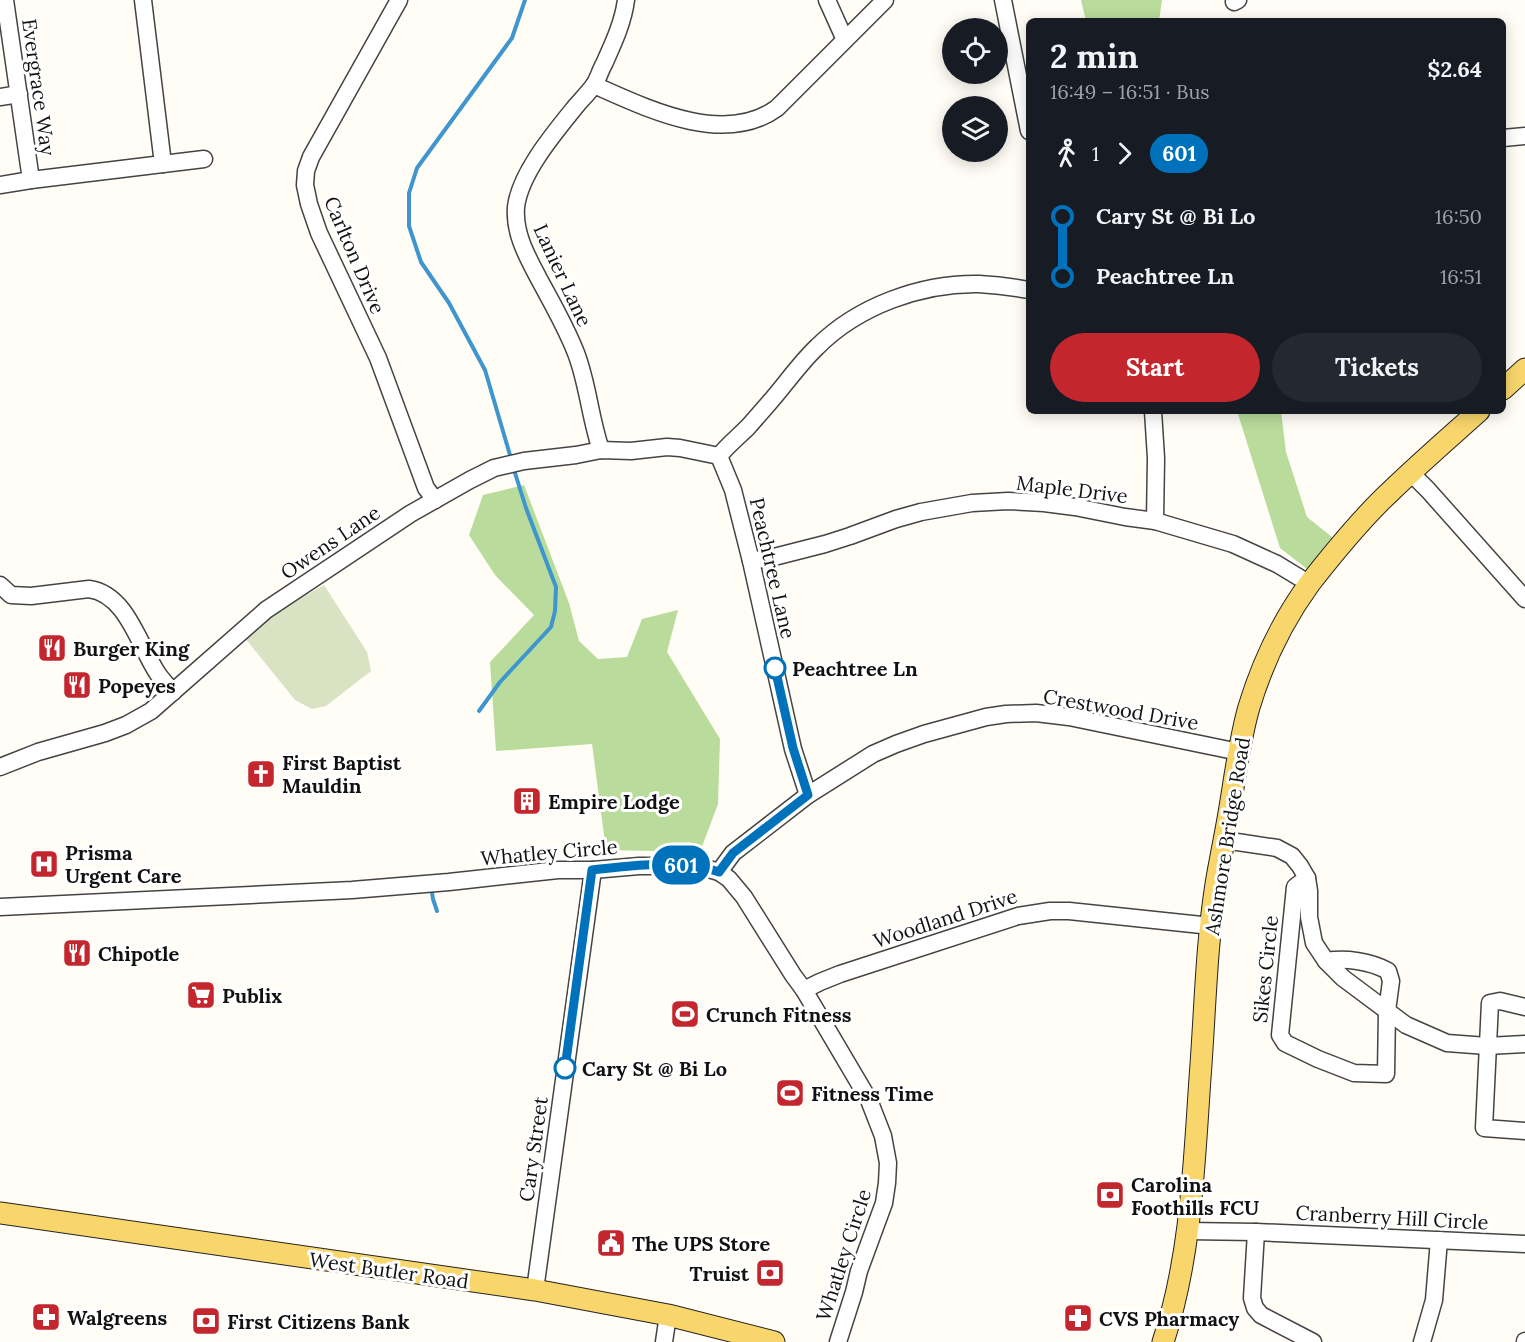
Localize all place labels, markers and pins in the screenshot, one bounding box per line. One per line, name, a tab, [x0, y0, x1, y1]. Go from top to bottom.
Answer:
restaurant icon: Burger King	[36, 632, 68, 664]
place label: Burger King	[73, 636, 190, 661]
place label: Peachtree Ln	[792, 656, 918, 681]
marker: Peachtree Ln	[764, 657, 786, 679]
restaurant icon: Popeyes	[61, 669, 93, 701]
place label: Popeyes	[98, 673, 176, 698]
place label: First Baptist Mauldin	[282, 750, 402, 798]
church icon: First Baptist Mauldin	[245, 758, 277, 790]
building icon: Empire Lodge	[511, 785, 543, 817]
place label: Empire Lodge	[548, 789, 680, 814]
place label: Prisma Urgent Care	[65, 840, 182, 888]
hospital icon: Prisma Urgent Care	[28, 848, 60, 880]
restaurant icon: Chipotle	[61, 937, 93, 969]
place label: Chipotle	[98, 941, 180, 966]
supermarket icon: Publix	[185, 979, 217, 1011]
place label: Publix	[222, 983, 282, 1008]
sports icon: Crunch Fitness	[669, 998, 701, 1030]
place label: Crunch Fitness	[706, 1002, 852, 1027]
place label: Cary St @ Bi Lo	[582, 1056, 727, 1081]
marker: Cary St @ Bi Lo	[554, 1057, 576, 1079]
sports icon: Fitness Time	[774, 1077, 806, 1109]
place label: Fitness Time	[811, 1081, 934, 1106]
place label: Carolina Foothills FCU	[1131, 1172, 1259, 1220]
bank icon: Carolina Foothills FCU	[1094, 1179, 1126, 1211]
public building icon: The UPS Store	[595, 1227, 627, 1259]
place label: The UPS Store	[632, 1231, 770, 1256]
bank icon: Truist	[754, 1257, 786, 1289]
place label: Truist	[690, 1261, 750, 1286]
pharmacy icon: Walgreens	[30, 1301, 62, 1333]
pharmacy icon: CVS Pharmacy	[1062, 1302, 1094, 1334]
place label: Walgreens	[67, 1305, 167, 1330]
bank icon: First Citizens Bank	[190, 1305, 222, 1337]
place label: CVS Pharmacy	[1099, 1306, 1239, 1331]
place label: First Citizens Bank	[227, 1309, 410, 1334]

